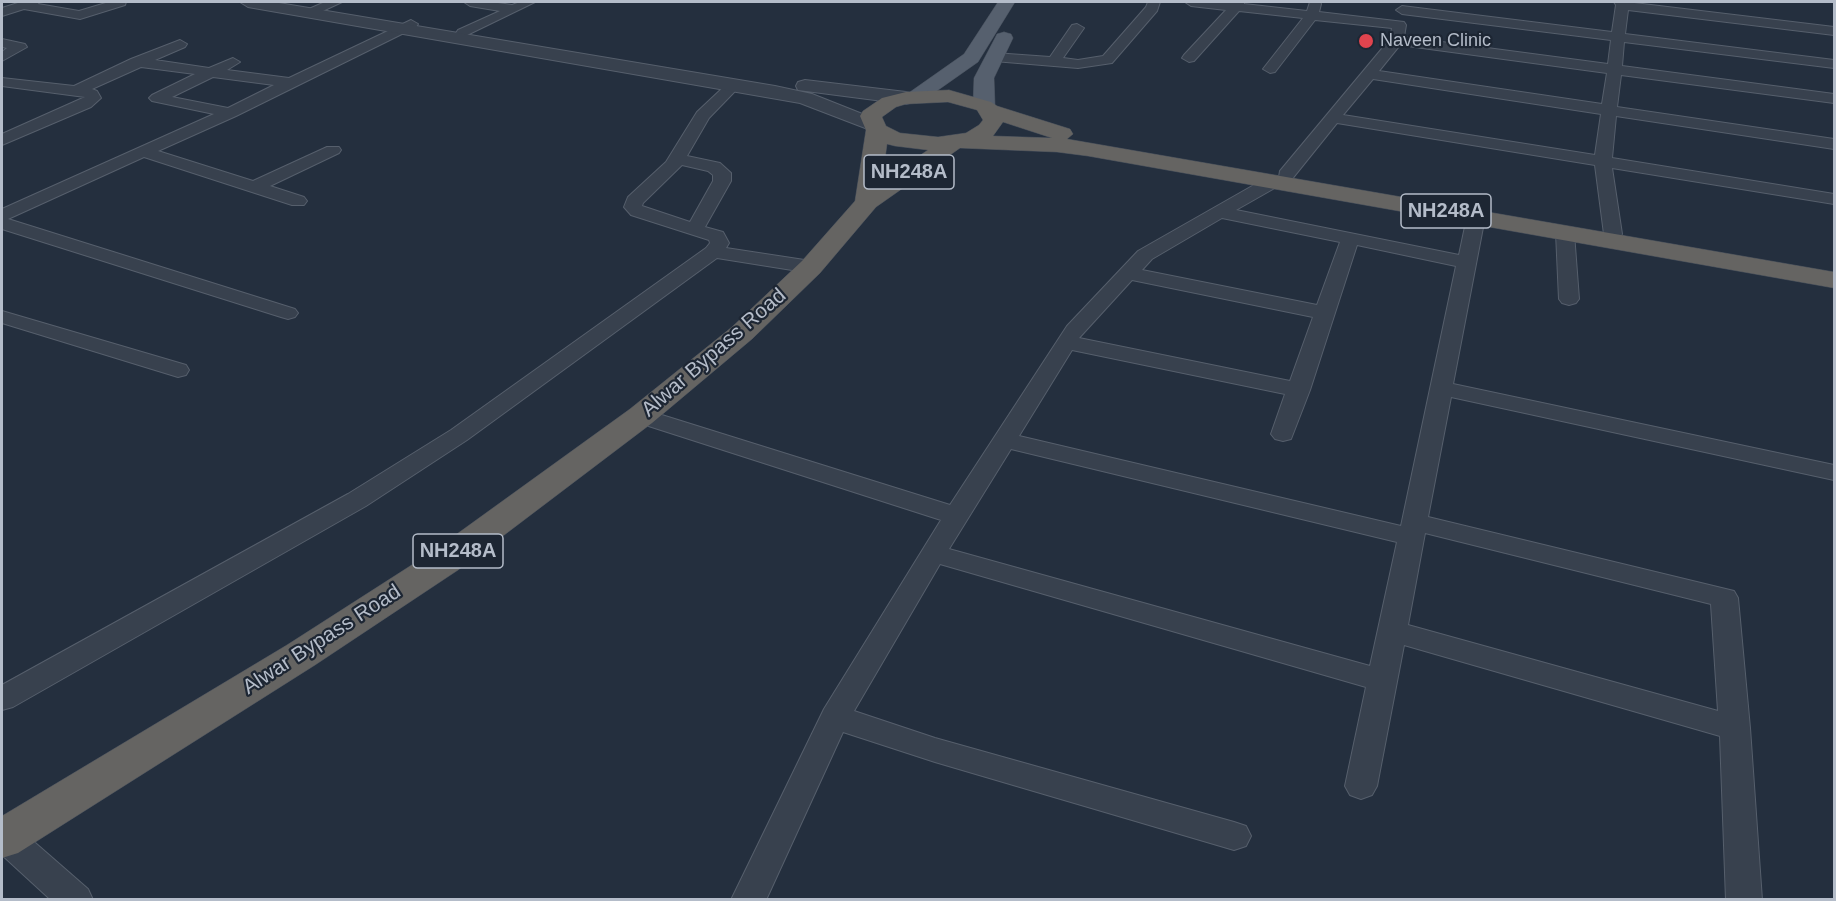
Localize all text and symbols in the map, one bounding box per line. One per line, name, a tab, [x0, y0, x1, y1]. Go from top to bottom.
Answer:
place label: Naveen Clinic	[1380, 30, 1491, 52]
marker: Naveen Clinic	[1357, 32, 1375, 50]
road number: NH248A	[864, 155, 954, 189]
road number: NH248A	[1401, 194, 1491, 228]
street label: Alwar Bypass Road	[637, 283, 791, 423]
road number: NH248A	[413, 534, 503, 568]
street label: Alwar Bypass Road	[238, 580, 406, 700]

